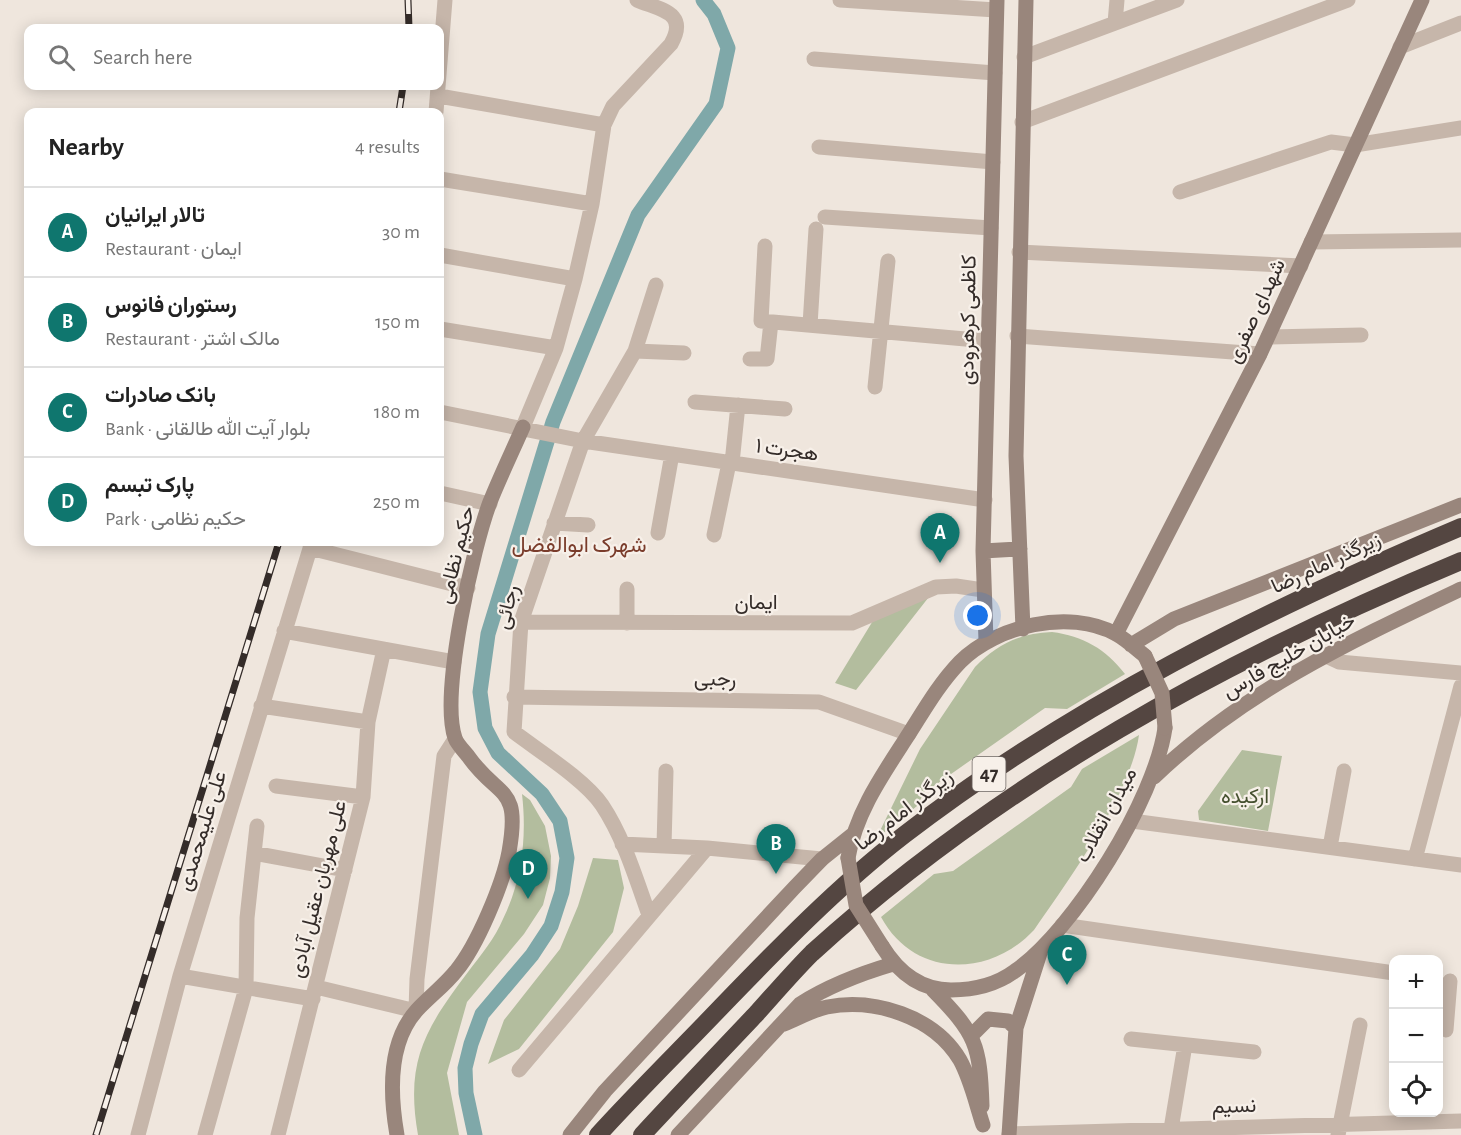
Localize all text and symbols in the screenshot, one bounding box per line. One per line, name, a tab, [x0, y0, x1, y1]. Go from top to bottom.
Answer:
search box	[24, 24, 444, 90]
icon: search	[45, 41, 78, 74]
text: Search here	[93, 46, 192, 68]
text: Nearby	[48, 134, 124, 160]
text: 4 results	[355, 137, 420, 157]
text: تالار ایرانیان	[105, 204, 205, 226]
text: A	[62, 222, 74, 242]
text: 30 m	[382, 222, 420, 242]
text: Restaurant · ایمان	[105, 239, 242, 259]
street label: کاظمی کرهرودی	[956, 255, 982, 385]
street label: شهدای صفری	[1223, 256, 1291, 367]
text: رستوران فانوس	[105, 294, 237, 316]
text: B	[62, 312, 73, 332]
text: 150 m	[375, 312, 420, 332]
text: Restaurant · مالک اشتر	[105, 329, 280, 349]
text: بانک صادرات	[105, 384, 216, 406]
text: C	[62, 402, 73, 422]
text: 180 m	[374, 402, 420, 422]
text: Bank · بلوار آیت الله طالقانی	[105, 419, 310, 439]
street label: هجرت ۱	[754, 435, 820, 467]
text: پارک تبسم	[105, 474, 194, 496]
text: D	[61, 492, 74, 512]
text: 250 m	[373, 492, 420, 512]
street label: حکیم نظامی	[434, 504, 481, 607]
text: Park · حکیم نظامی	[105, 509, 246, 529]
pin: A	[920, 514, 960, 563]
street label: زیرگذر امام رضا	[1268, 529, 1385, 600]
district label: شهرک ابوالفضل	[511, 534, 647, 558]
street label: رجائی	[491, 583, 525, 632]
street label: ایمان	[734, 592, 778, 614]
your location	[963, 601, 992, 630]
street label: خیابان خلیج فارس	[1219, 610, 1360, 705]
street label: رجبی	[694, 668, 736, 692]
road number: 47	[972, 757, 1006, 791]
street label: میدان انقلاب	[1071, 764, 1141, 866]
street label: زیرگذر امام رضا	[851, 765, 959, 857]
street label: علی علیمحمدی	[174, 768, 231, 894]
park label: ارکیده	[1221, 786, 1269, 809]
street label: علی مهربان عقیل آبادی	[286, 798, 352, 980]
pin: B	[756, 824, 796, 874]
pin: D	[508, 850, 548, 899]
pin: C	[1048, 936, 1086, 985]
map controls	[1389, 955, 1443, 1117]
button: +	[1389, 955, 1443, 1009]
button: −	[1389, 1009, 1443, 1063]
button: locate	[1389, 1063, 1443, 1117]
street label: نسیم	[1211, 1095, 1257, 1120]

